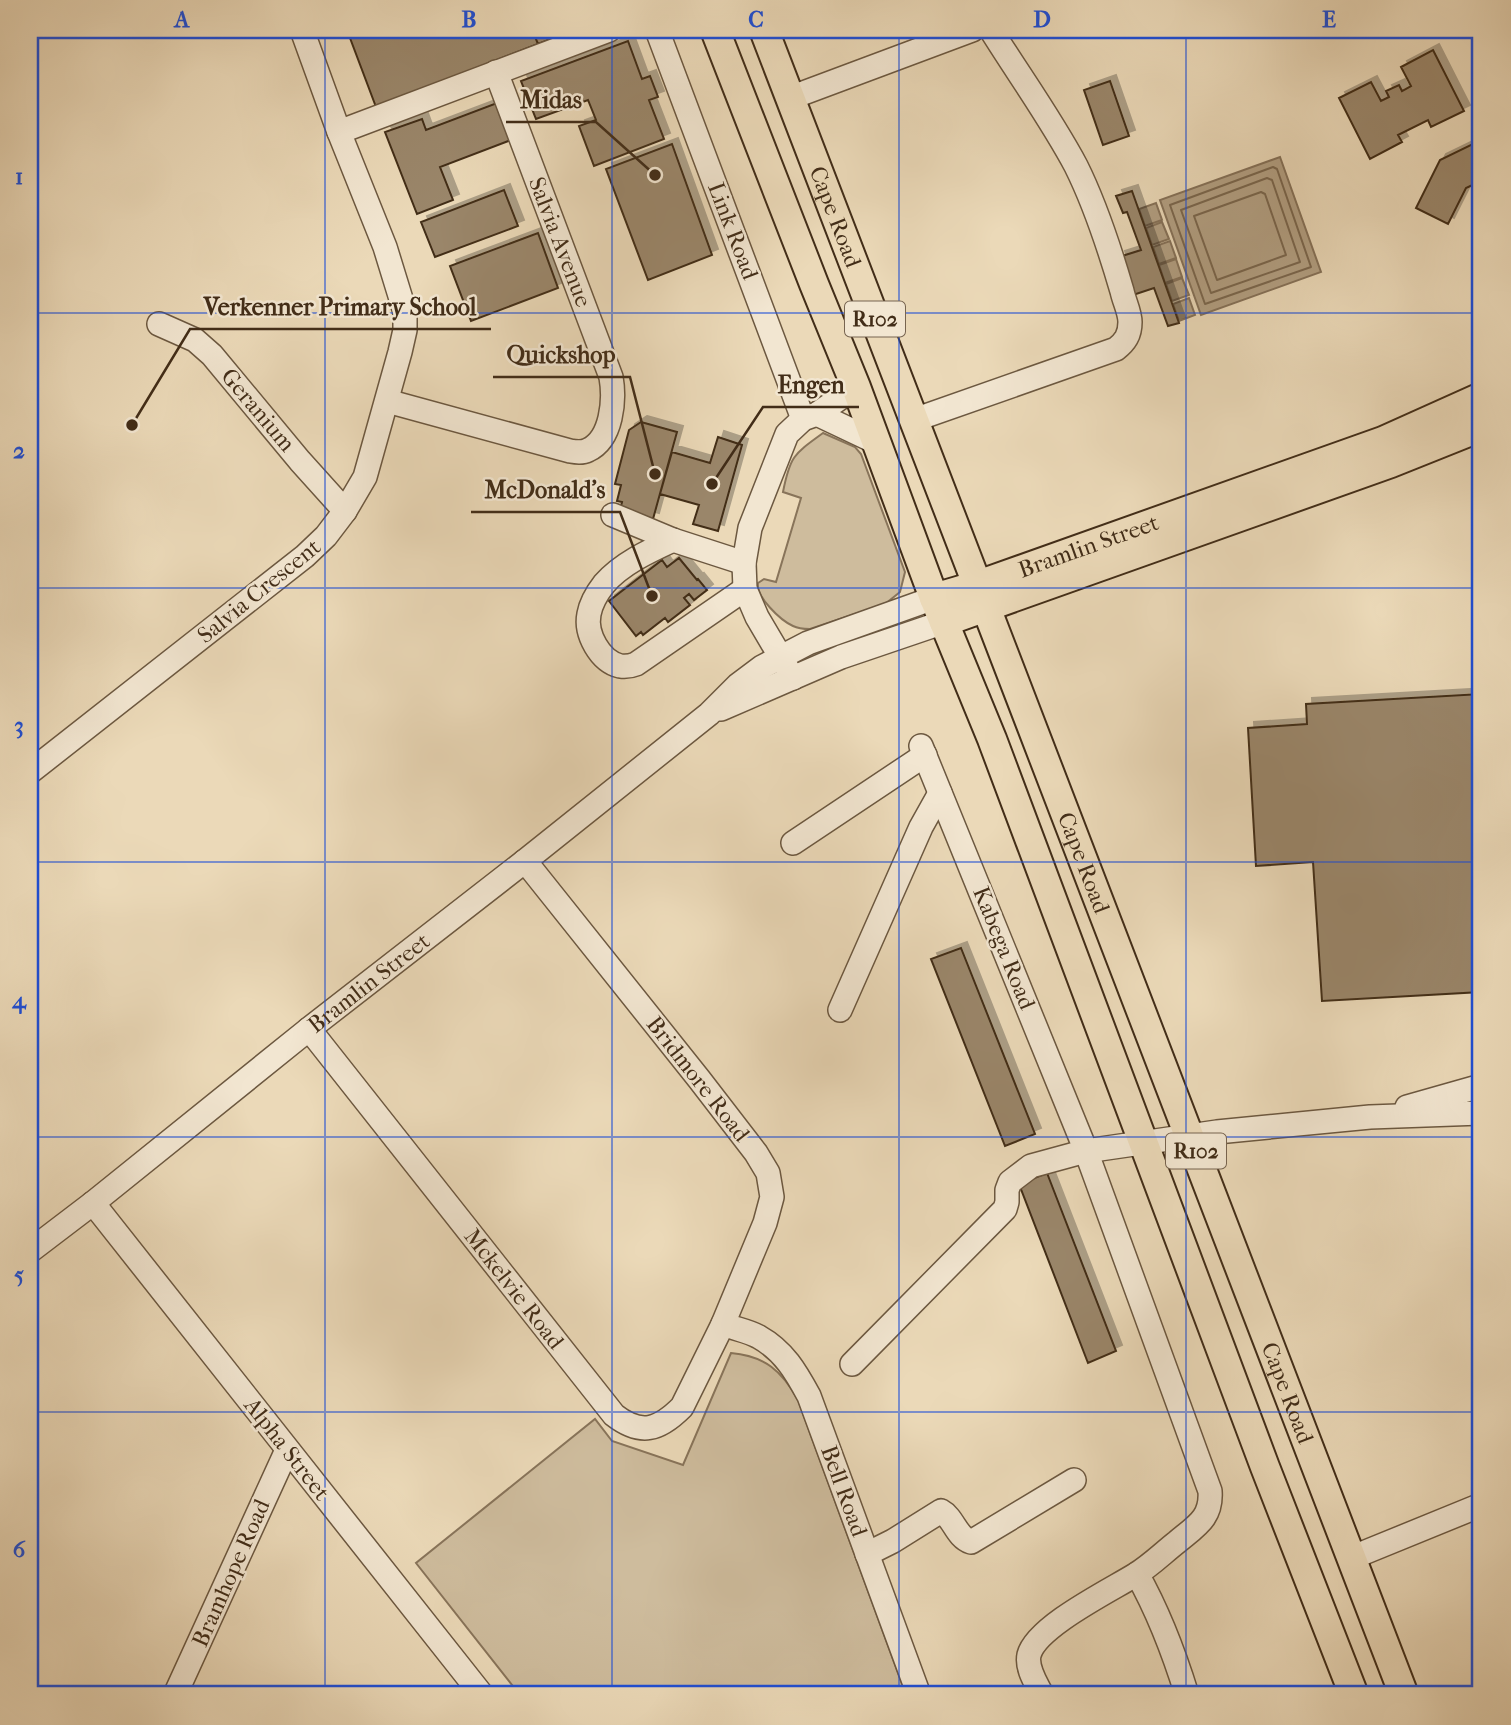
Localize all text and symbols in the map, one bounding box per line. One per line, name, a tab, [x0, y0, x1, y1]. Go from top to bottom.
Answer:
text: A	[173, 6, 191, 33]
text: B	[462, 6, 477, 33]
text: C	[748, 6, 764, 33]
text: D	[1033, 6, 1051, 33]
text: E	[1322, 6, 1336, 33]
callout: Midas	[506, 77, 596, 122]
text: Midas	[520, 86, 582, 114]
street label: Cape Road	[804, 162, 868, 272]
text: 1	[15, 163, 23, 190]
street label: Salvia Avenue	[523, 173, 597, 311]
street label: Link Road	[702, 179, 764, 284]
callout: Verkenner Primary School	[190, 284, 491, 329]
text: Verkenner Primary School	[203, 293, 477, 321]
road number: R102	[845, 302, 905, 336]
callout: Quickshop	[493, 332, 630, 377]
text: Quickshop	[506, 341, 616, 369]
callout: Engen	[763, 362, 859, 407]
street label: Geranium	[215, 363, 301, 457]
text: Engen	[777, 371, 846, 399]
text: 2	[13, 437, 25, 464]
callout: McDonald's	[471, 467, 620, 512]
text: McDonald's	[485, 476, 606, 504]
street label: Bramlin Street	[1015, 508, 1162, 583]
street label: Salvia Crescent	[192, 533, 326, 649]
text: 3	[14, 712, 24, 739]
street label: Cape Road	[1052, 808, 1116, 917]
street label: Kabega Road	[967, 883, 1041, 1014]
street label: Bramlin Street	[302, 927, 435, 1038]
text: 4	[11, 987, 27, 1014]
street label: Bridmore Road	[641, 1011, 756, 1147]
road number: R102	[1166, 1134, 1226, 1168]
street label: Mckelvie Road	[459, 1223, 570, 1355]
text: 5	[14, 1261, 24, 1288]
street label: Cape Road	[1256, 1338, 1320, 1448]
street label: Alpha Street	[238, 1392, 335, 1506]
street label: Bell Road	[815, 1442, 873, 1541]
street label: Bramhope Road	[186, 1494, 276, 1651]
text: 6	[13, 1536, 26, 1563]

